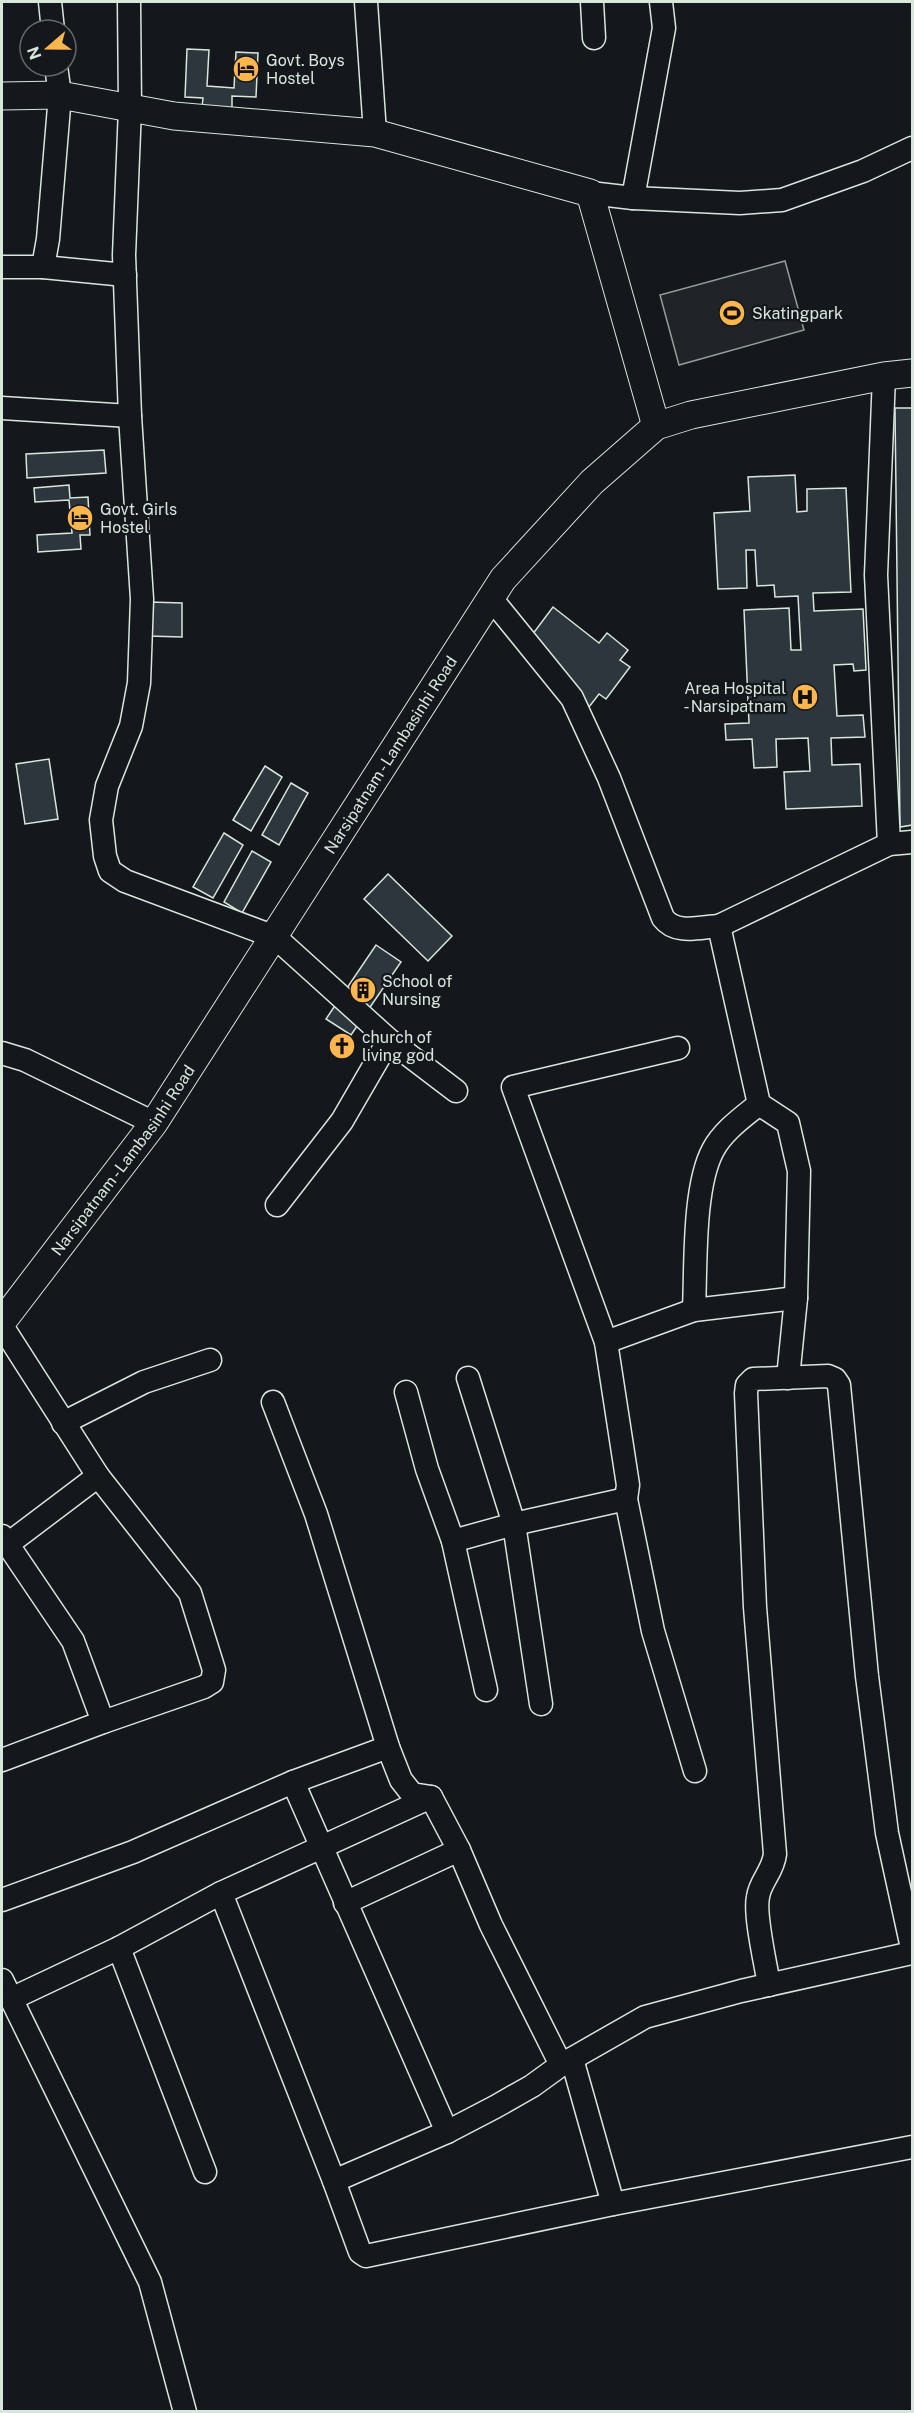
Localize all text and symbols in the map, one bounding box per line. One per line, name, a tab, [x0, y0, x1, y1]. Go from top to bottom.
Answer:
north arrow	[18, 18, 78, 78]
text: N	[23, 44, 45, 62]
place label: Govt. Boys Hostel	[266, 51, 345, 88]
hotel icon: Govt. Boys Hostel	[231, 54, 261, 84]
sports icon: Skatingpark	[717, 298, 747, 328]
place label: Skatingpark	[752, 304, 843, 323]
place label: Govt. Girls Hostel	[100, 500, 177, 537]
hotel icon: Govt. Girls Hostel	[65, 503, 95, 533]
street label: Narsipatnam - Lambasinhi Road	[320, 653, 461, 857]
place label: Area Hospital - Narsipatnam	[683, 679, 786, 716]
hospital icon: Area Hospital - Narsipatnam	[790, 682, 820, 712]
place label: School of Nursing	[382, 972, 452, 1009]
building icon: School of Nursing	[348, 975, 378, 1005]
place label: church of living god	[362, 1028, 434, 1065]
church icon: church of living god	[327, 1031, 357, 1061]
street label: Narsipatnam - Lambasinhi Road	[47, 1062, 199, 1259]

